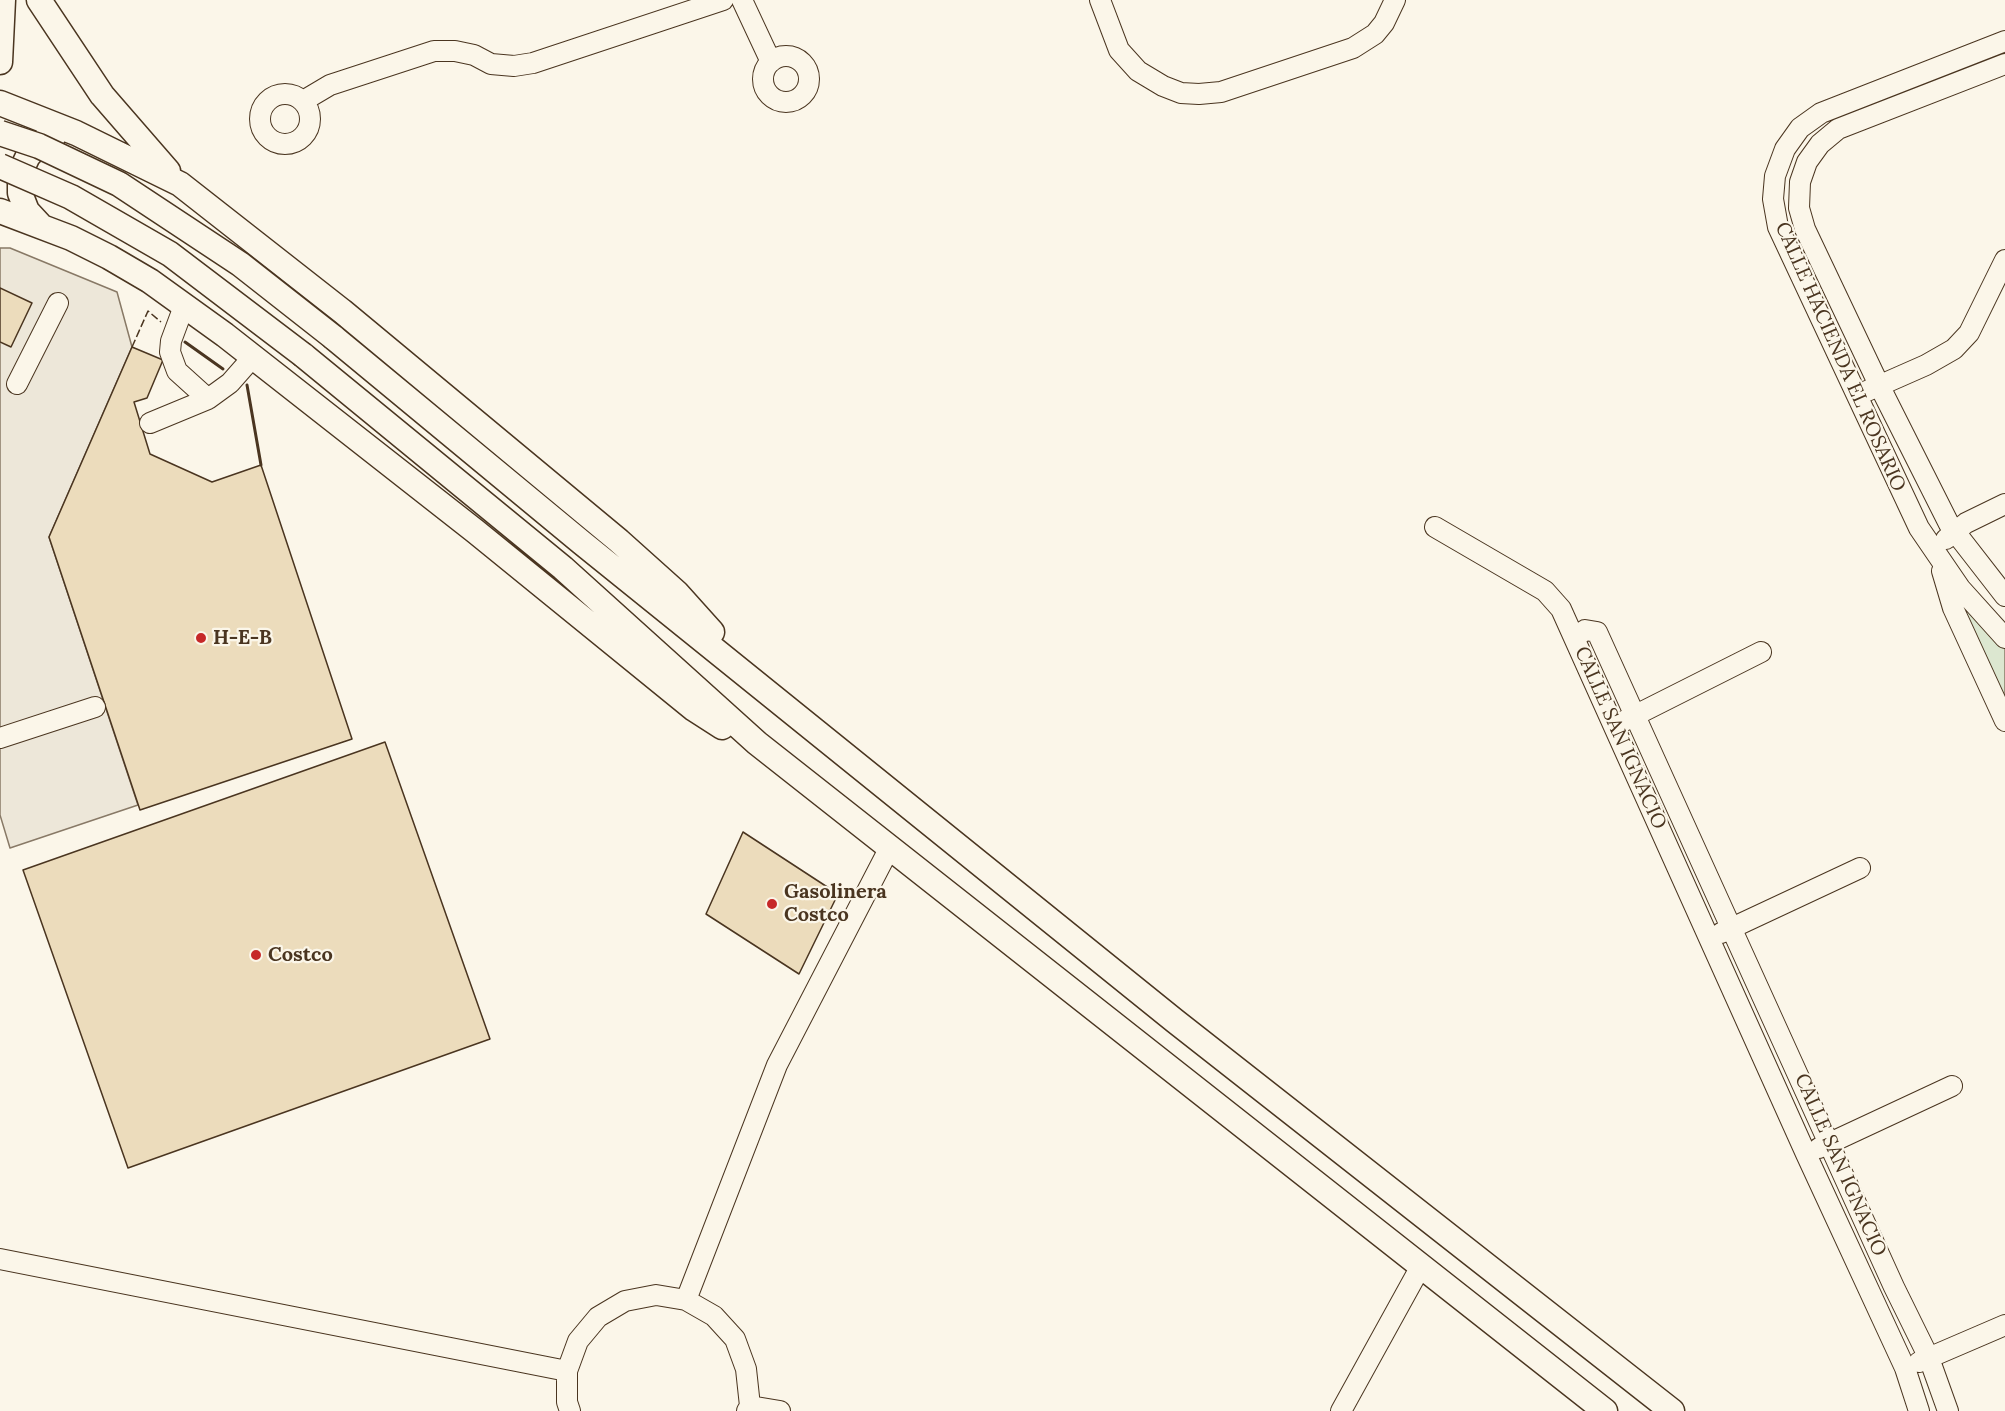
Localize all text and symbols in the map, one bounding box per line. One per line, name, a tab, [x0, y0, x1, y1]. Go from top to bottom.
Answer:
street label: CALLE HACIENDA EL ROSARIO	[1770, 219, 1910, 495]
place label: H-E-B	[213, 626, 272, 650]
marker: H-E-B	[194, 631, 208, 645]
street label: CALLE SAN IGNACIO	[1569, 643, 1671, 833]
place label: Gasolinera Costco	[784, 880, 887, 927]
marker: Gasolinera Costco	[765, 897, 779, 911]
place label: Costco	[268, 943, 333, 967]
marker: Costco	[249, 948, 263, 962]
street label: CALLE SAN IGNACIO	[1789, 1070, 1891, 1260]

